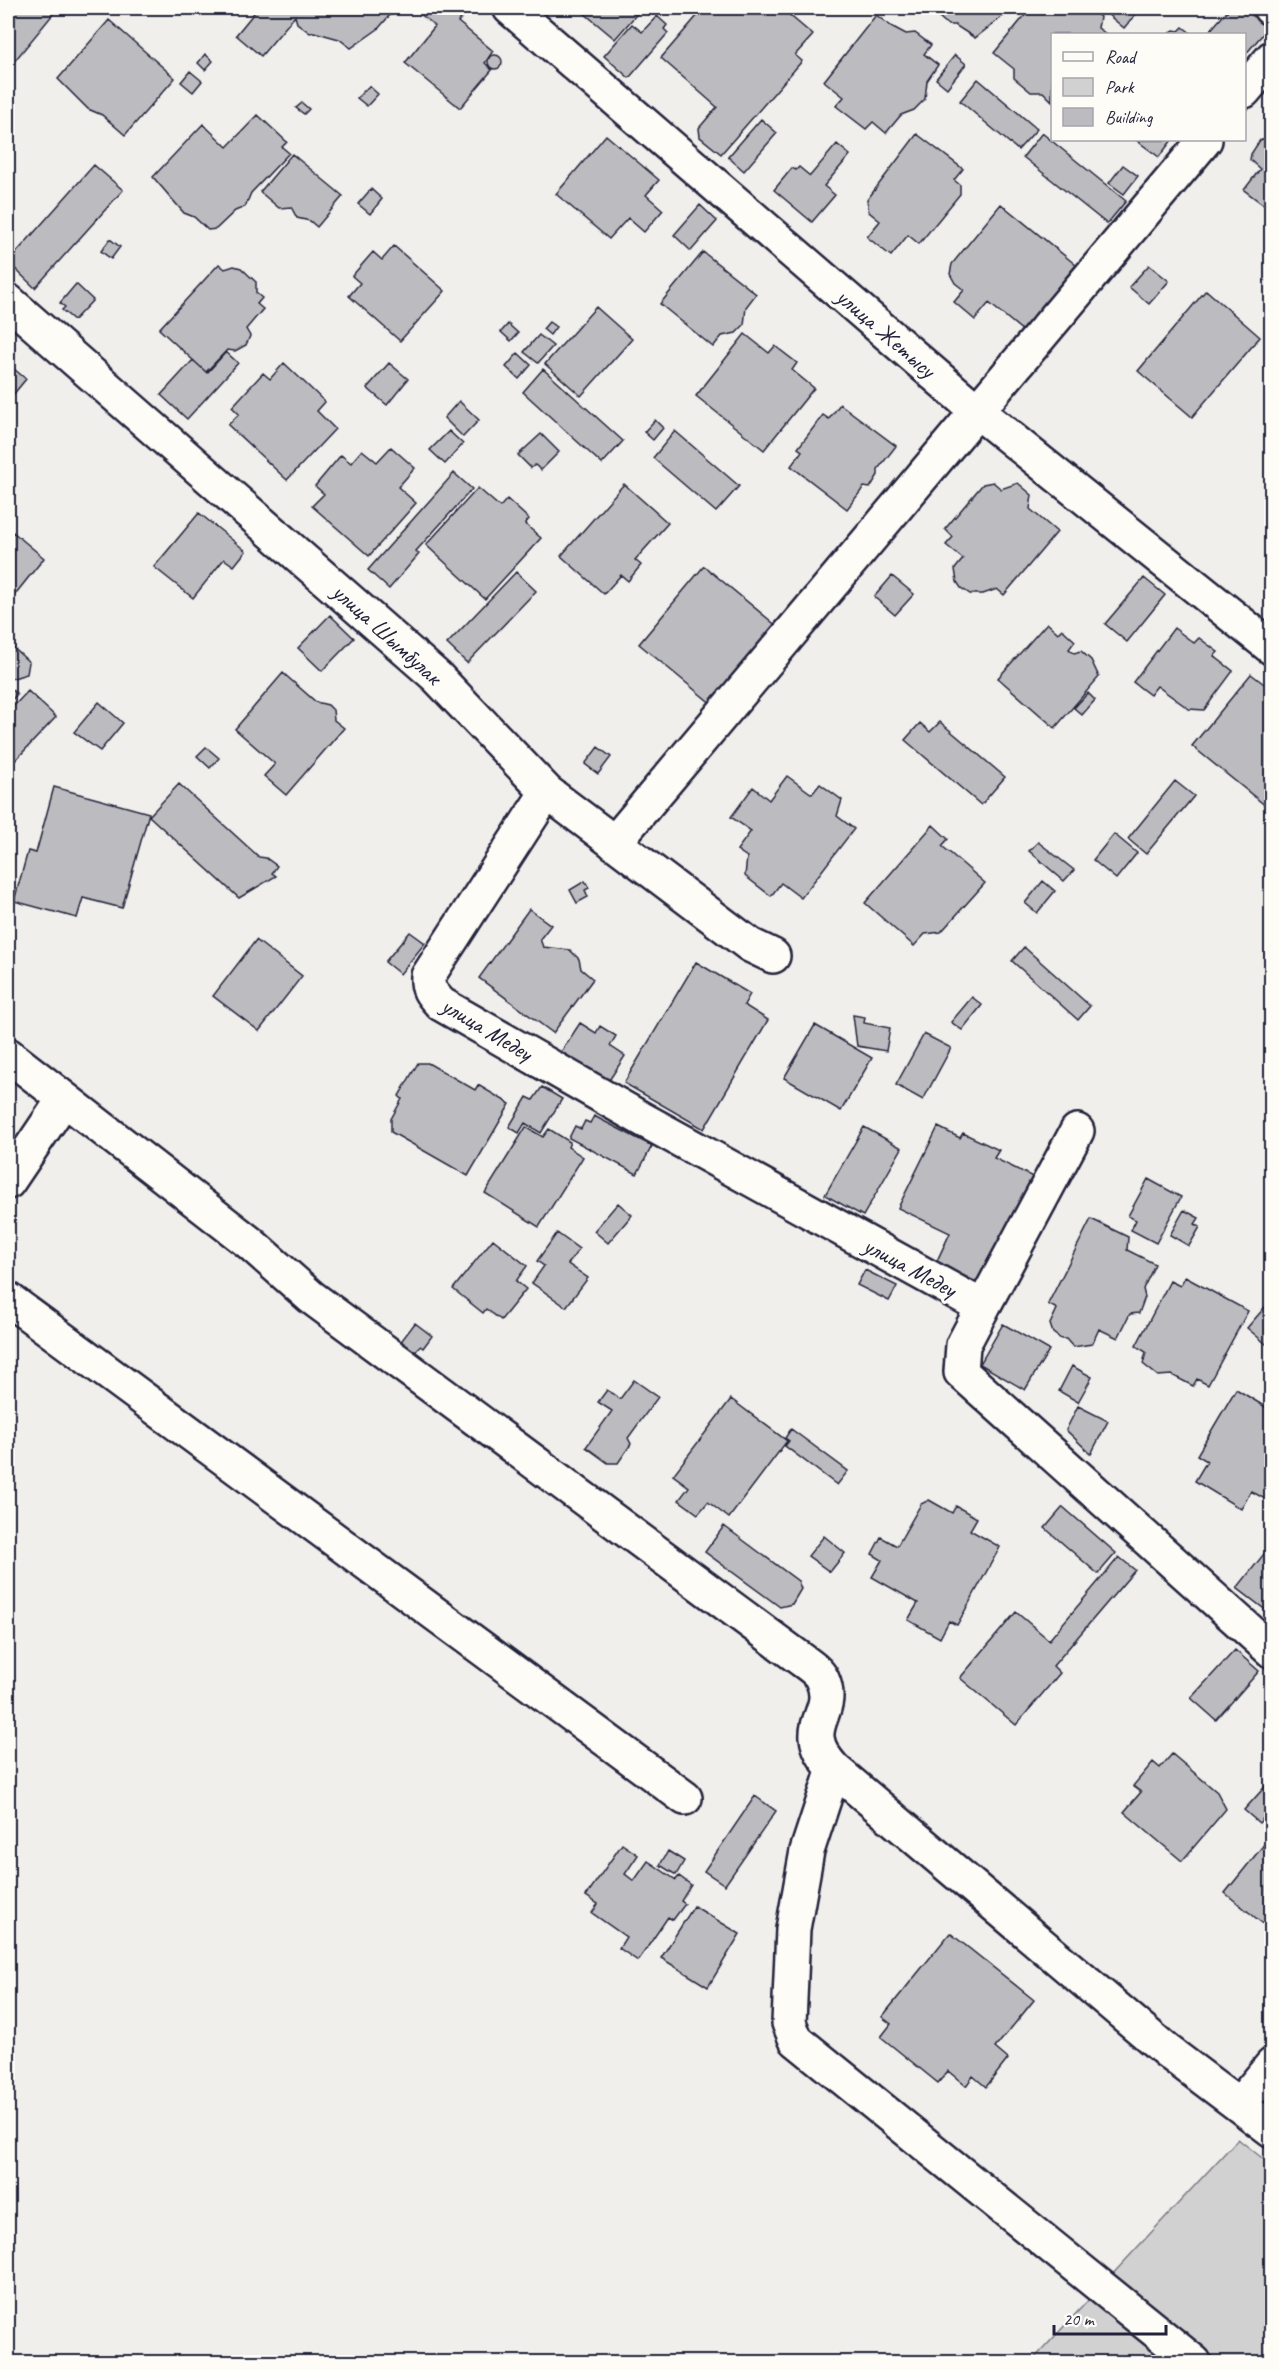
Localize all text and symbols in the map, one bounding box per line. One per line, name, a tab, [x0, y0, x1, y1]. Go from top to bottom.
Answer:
legend	[1051, 33, 1246, 141]
text: Road	[1105, 46, 1138, 68]
text: Park	[1105, 76, 1135, 98]
text: Building	[1105, 106, 1154, 128]
street label: улица Жетысу	[829, 280, 943, 385]
street label: улица Шымбулак	[325, 576, 450, 692]
street label: улица Медеу	[434, 989, 539, 1069]
street label: улица Медеу	[857, 1229, 963, 1305]
scale bar	[1054, 2298, 1166, 2336]
text: 20 m	[1063, 2308, 1096, 2330]

